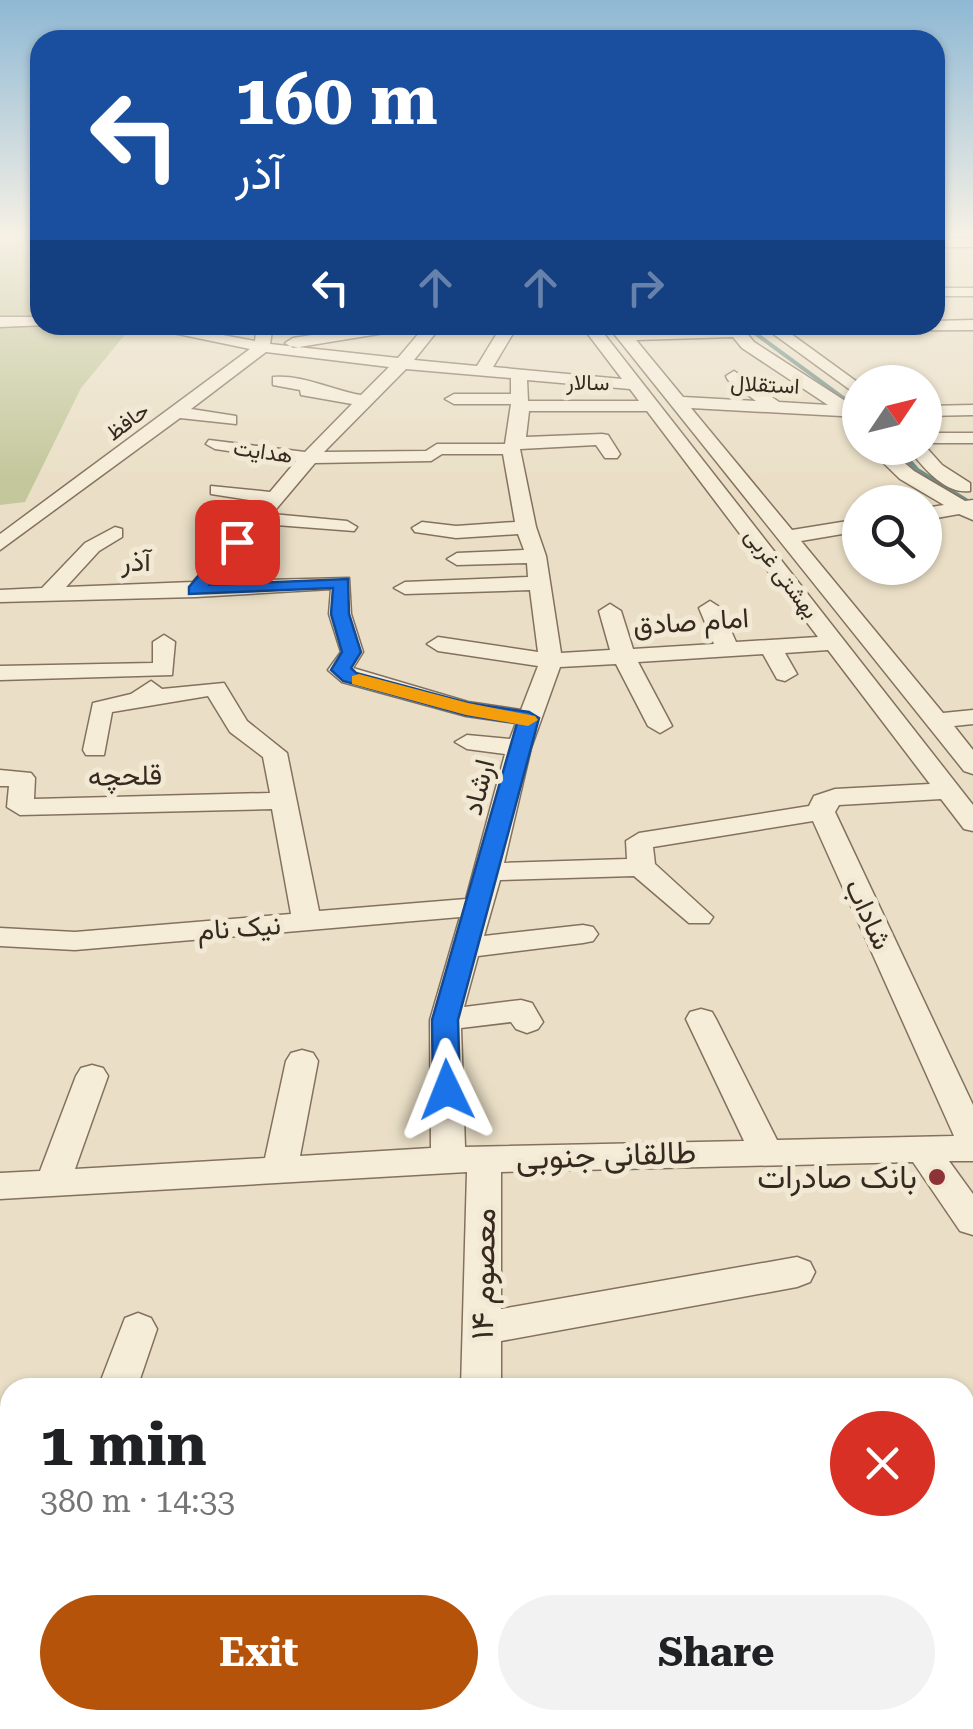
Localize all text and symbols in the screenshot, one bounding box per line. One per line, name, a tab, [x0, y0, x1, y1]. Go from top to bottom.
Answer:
text: 160 m	[235, 59, 438, 141]
icon: left	[70, 70, 200, 200]
text: آذر	[235, 147, 282, 200]
icon: left	[303, 260, 358, 315]
icon: ahead	[408, 260, 463, 315]
icon: ahead	[513, 260, 568, 315]
icon: right	[618, 260, 673, 315]
north arrow	[842, 365, 942, 465]
map controls	[842, 365, 942, 585]
street label: سالار	[565, 370, 610, 396]
street label: استقلال	[730, 370, 800, 399]
street label: حافظ	[101, 397, 154, 446]
street label: هدایت	[232, 435, 294, 468]
button: search	[842, 485, 942, 585]
pin	[195, 500, 280, 585]
icon: arrive	[210, 515, 265, 570]
street label: بهشتی غربی	[739, 523, 823, 624]
street label: آذر	[120, 545, 153, 579]
street label: امام صادق	[632, 601, 750, 644]
street label: ارشاد	[456, 756, 502, 819]
street label: قلحچه	[88, 758, 163, 795]
street label: شاداب	[838, 874, 899, 955]
street label: نیک نام	[196, 908, 282, 949]
position arrow	[395, 1038, 499, 1142]
street label: طالقانی جنوبی	[515, 1133, 697, 1178]
place label: بانک صادرات	[757, 1158, 917, 1197]
marker: بانک صادرات	[926, 1166, 948, 1188]
street label: ۱۴ معصوم	[463, 1208, 505, 1340]
text: 1 min	[40, 1409, 207, 1480]
button: close	[830, 1411, 935, 1516]
text: 380 m · 14:33	[40, 1482, 235, 1520]
button: Exit	[40, 1595, 478, 1710]
button: Share	[498, 1595, 935, 1710]

